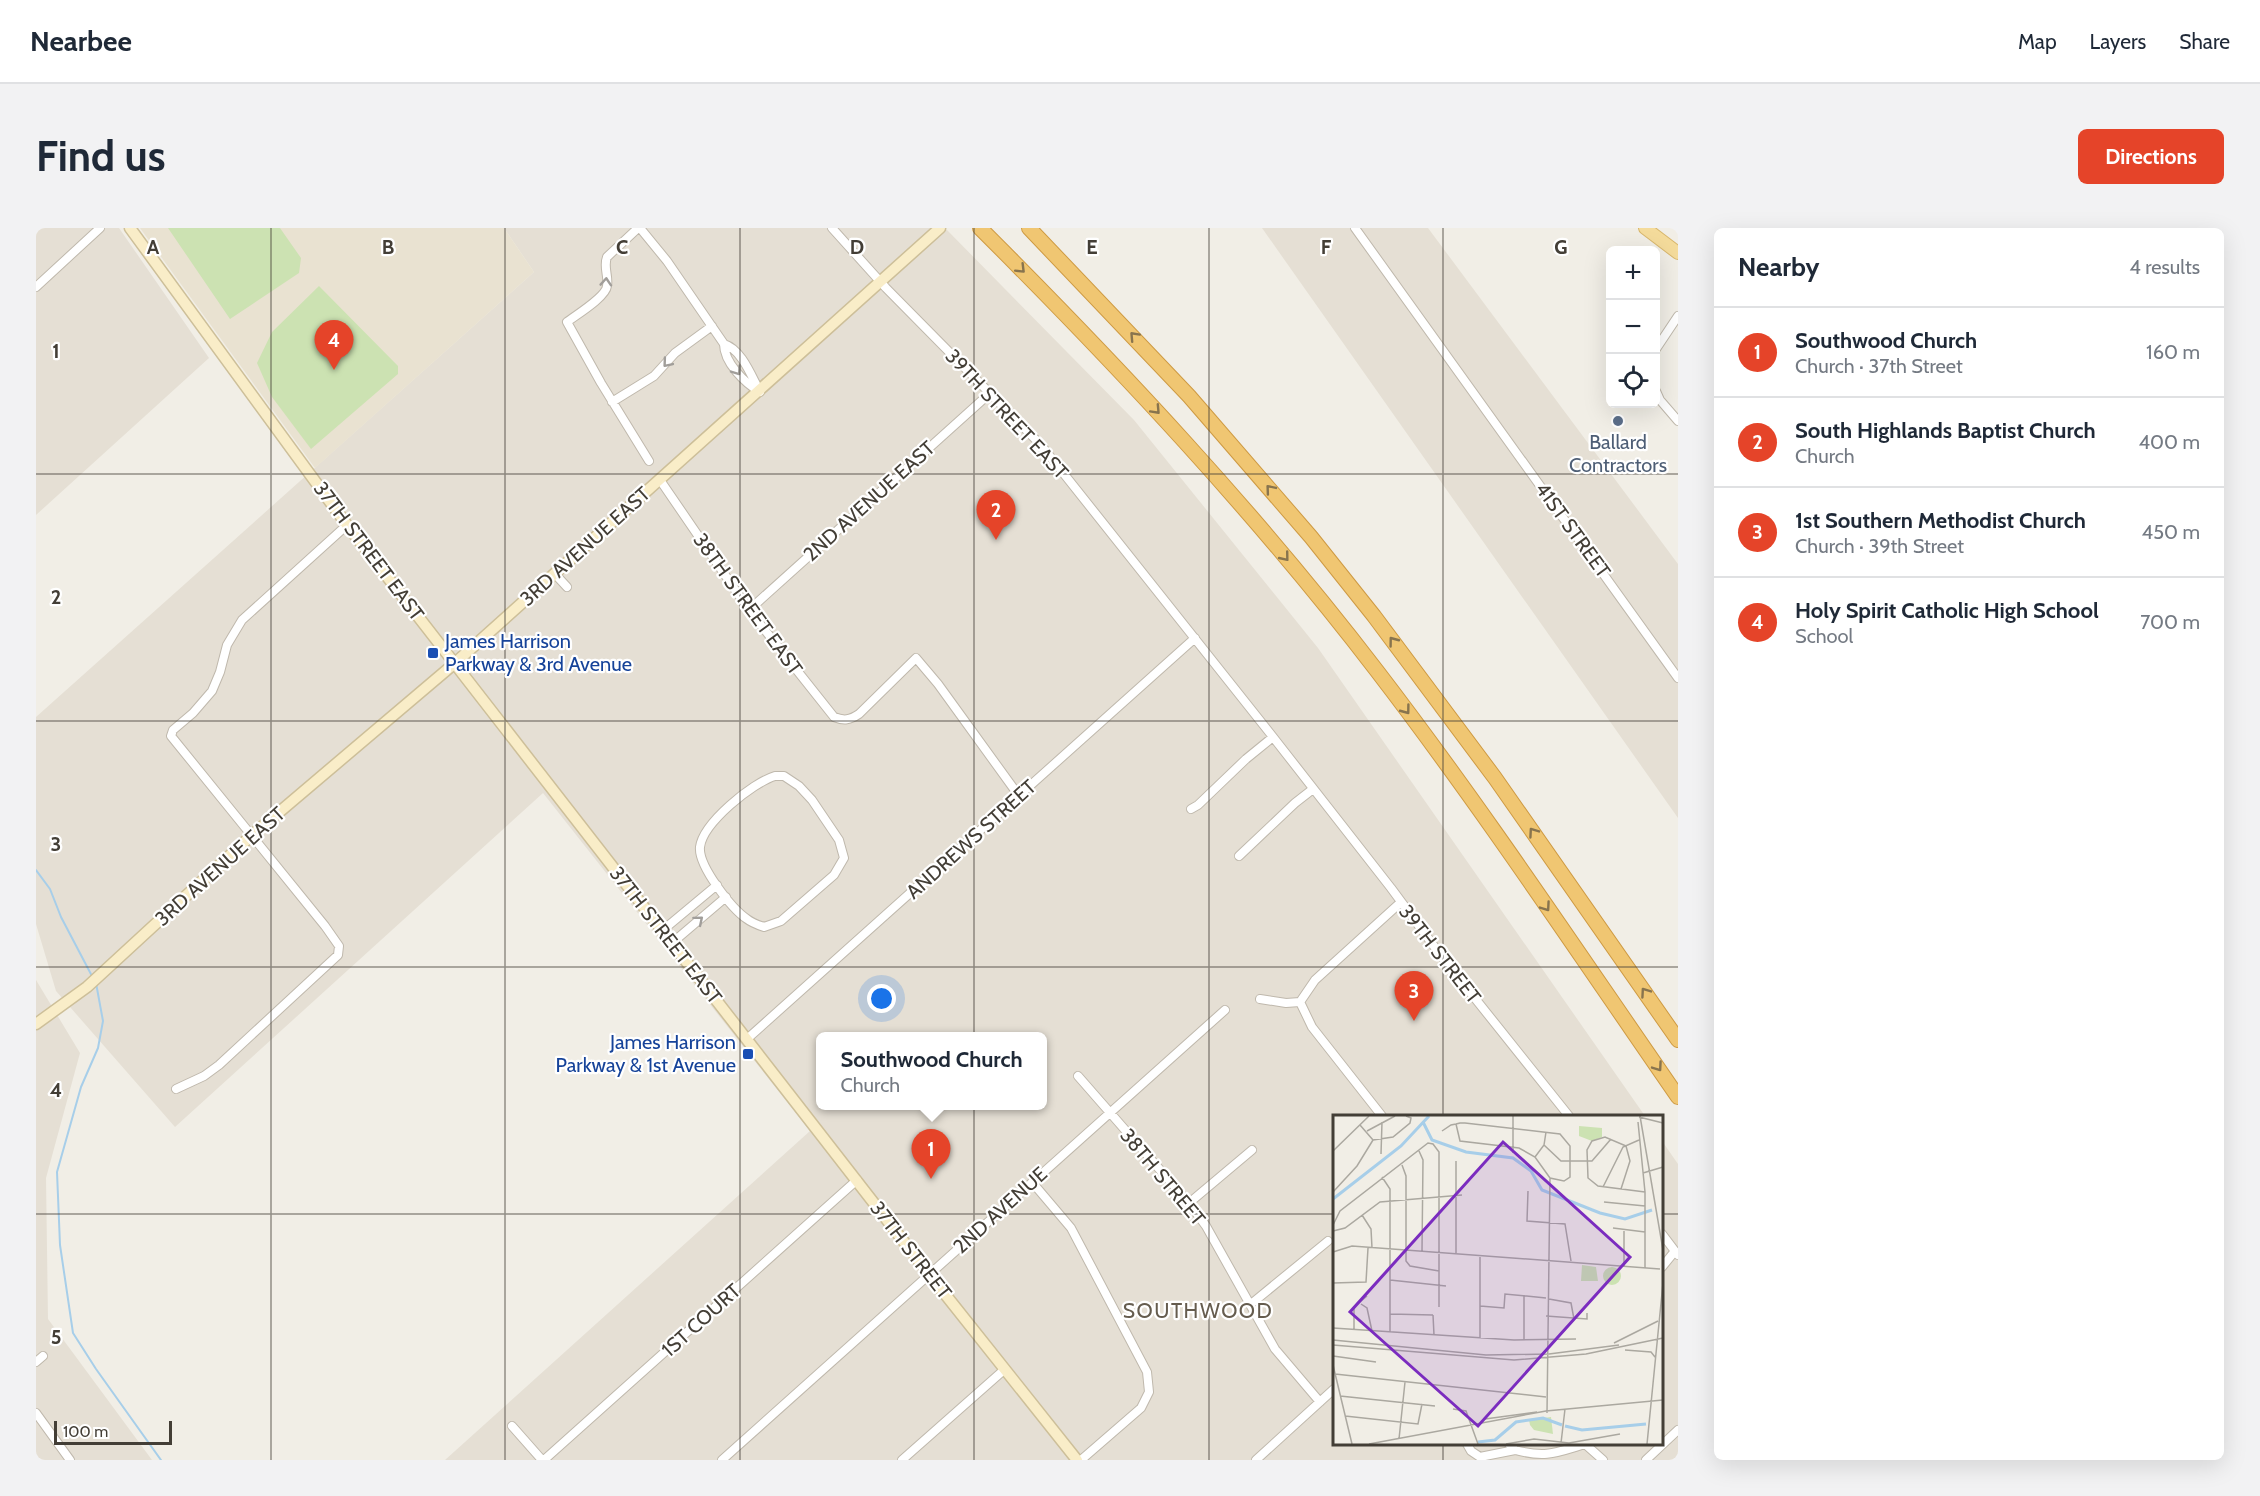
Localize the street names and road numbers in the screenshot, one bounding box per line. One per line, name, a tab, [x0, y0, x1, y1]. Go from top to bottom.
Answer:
street label: 39TH STREET EAST	[941, 344, 1074, 484]
street label: 2ND AVENUE EAST	[799, 436, 940, 566]
street label: 37TH STREET EAST	[309, 477, 429, 626]
street label: 41ST STREET	[1530, 478, 1616, 583]
street label: 3RD AVENUE EAST	[515, 481, 655, 611]
street label: 38TH STREET EAST	[688, 528, 808, 680]
street label: ANDREWS STREET	[901, 774, 1041, 904]
street label: 3RD AVENUE EAST	[150, 801, 290, 931]
street label: 37TH STREET EAST	[605, 861, 727, 1009]
street label: 39TH STREET	[1394, 900, 1486, 1008]
street label: 38TH STREET	[1115, 1124, 1211, 1231]
street label: 2ND AVENUE	[948, 1162, 1052, 1258]
street label: 37TH STREET	[865, 1196, 957, 1304]
street label: 1ST COURT	[657, 1278, 746, 1362]

